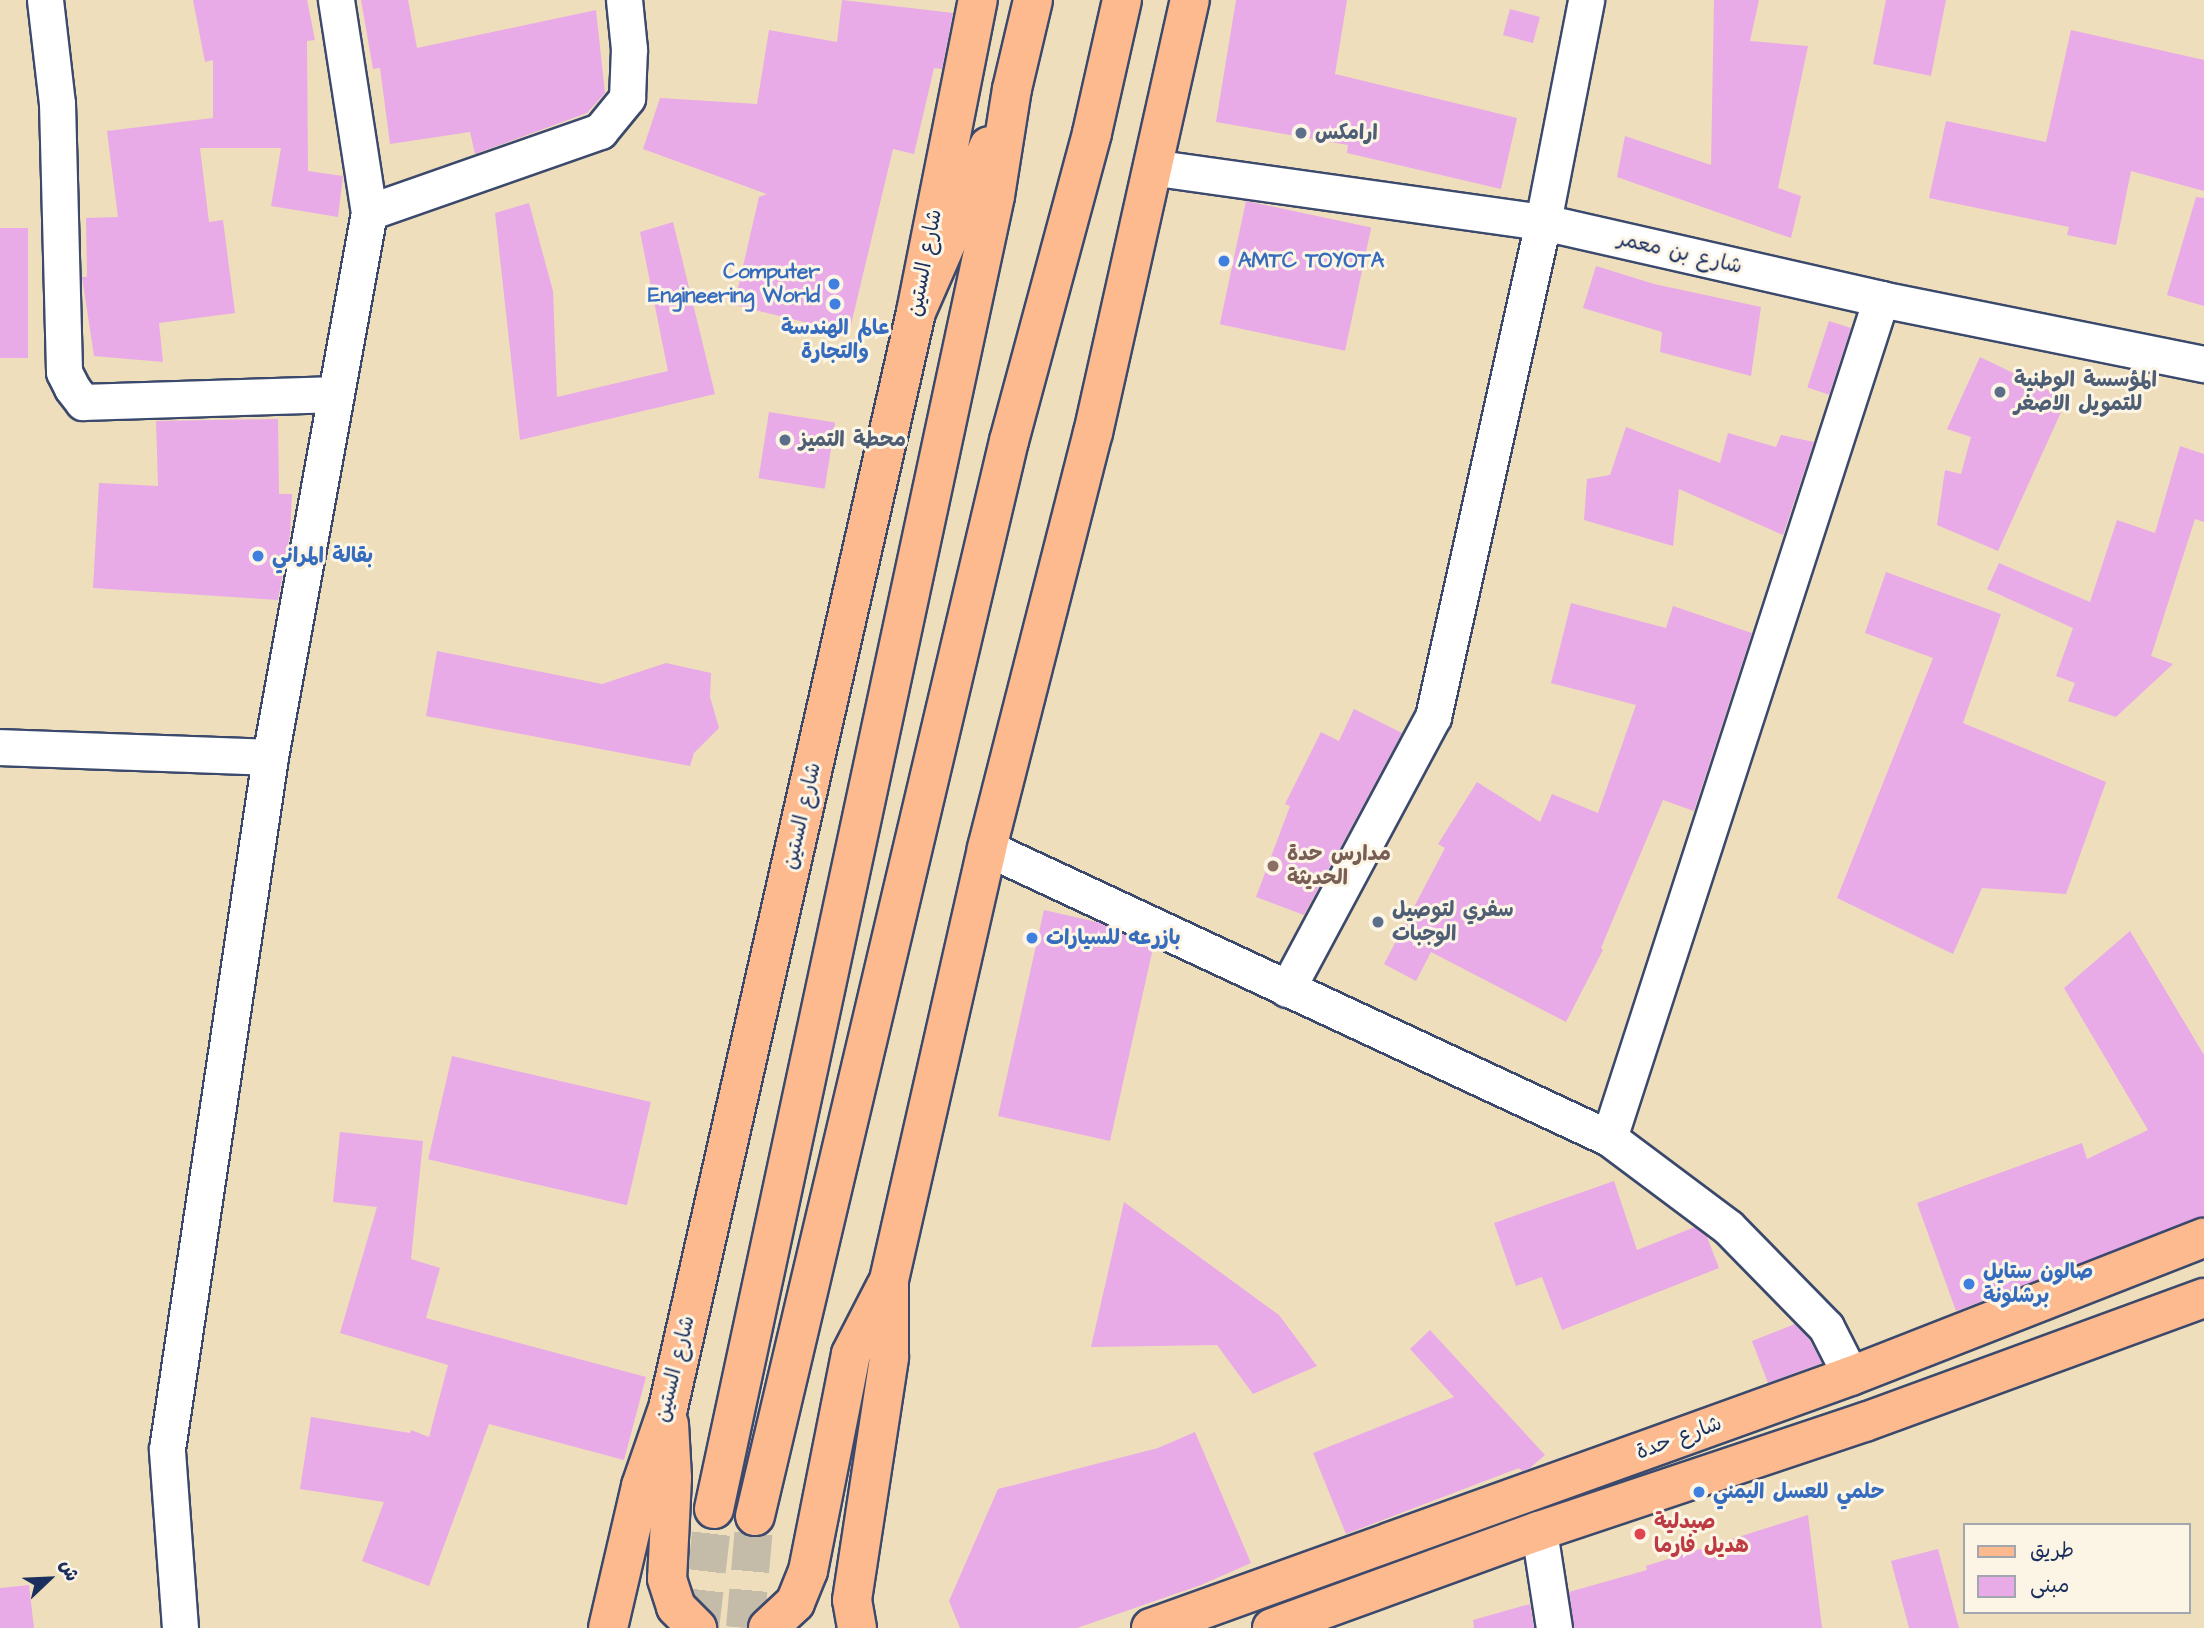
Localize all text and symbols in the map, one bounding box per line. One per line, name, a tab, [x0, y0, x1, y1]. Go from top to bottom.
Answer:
place label: ارامكس	[1315, 120, 1378, 146]
marker: ارامكس	[1293, 125, 1309, 141]
street label: شارع الستين	[902, 207, 948, 319]
street label: شارع بن معمر	[1615, 226, 1745, 280]
place label: AMTC TOYOTA	[1238, 248, 1384, 274]
marker: AMTC TOYOTA	[1216, 253, 1232, 269]
place label: Computer Engineering World	[648, 259, 820, 309]
marker: Computer Engineering World	[826, 276, 842, 292]
marker: عالم الهندسة والتجارة	[827, 296, 843, 312]
place label: عالم الهندسة والتجارة	[781, 315, 889, 365]
place label: المؤسسة الوطنية للتمويل الاصغر	[2014, 367, 2157, 417]
marker: المؤسسة الوطنية للتمويل الاصغر	[1992, 384, 2008, 400]
place label: محطة التميز	[799, 427, 906, 453]
marker: محطة التميز	[777, 432, 793, 448]
place label: بقالة المراني	[272, 543, 373, 569]
marker: بقالة المراني	[250, 548, 266, 564]
street label: شارع الستين	[777, 760, 827, 872]
place label: مدارس حدة الحديثة	[1287, 841, 1391, 891]
marker: مدارس حدة الحديثة	[1265, 858, 1281, 874]
place label: سفري لتوصيل الوجبات	[1392, 897, 1514, 947]
marker: سفري لتوصيل الوجبات	[1370, 914, 1386, 930]
place label: بازرعه للسيارات	[1046, 925, 1181, 951]
marker: بازرعه للسيارات	[1024, 930, 1040, 946]
place label: صالون ستايل برشلونة	[1983, 1259, 2093, 1309]
marker: صالون ستايل برشلونة	[1961, 1276, 1977, 1292]
street label: شارع الستين	[650, 1313, 700, 1425]
street label: شارع حدة	[1633, 1411, 1725, 1465]
place label: حلمي للعسل اليمني	[1713, 1479, 1884, 1505]
marker: حلمي للعسل اليمني	[1691, 1484, 1707, 1500]
place label: صيدلية هديل فارما	[1654, 1509, 1749, 1559]
legend	[1962, 1523, 2190, 1614]
marker: صيدلية هديل فارما	[1632, 1526, 1648, 1542]
text: طريق	[2030, 1536, 2074, 1565]
north arrow	[14, 1544, 84, 1614]
text: ش	[52, 1556, 85, 1585]
text: مبنى	[2030, 1571, 2069, 1600]

